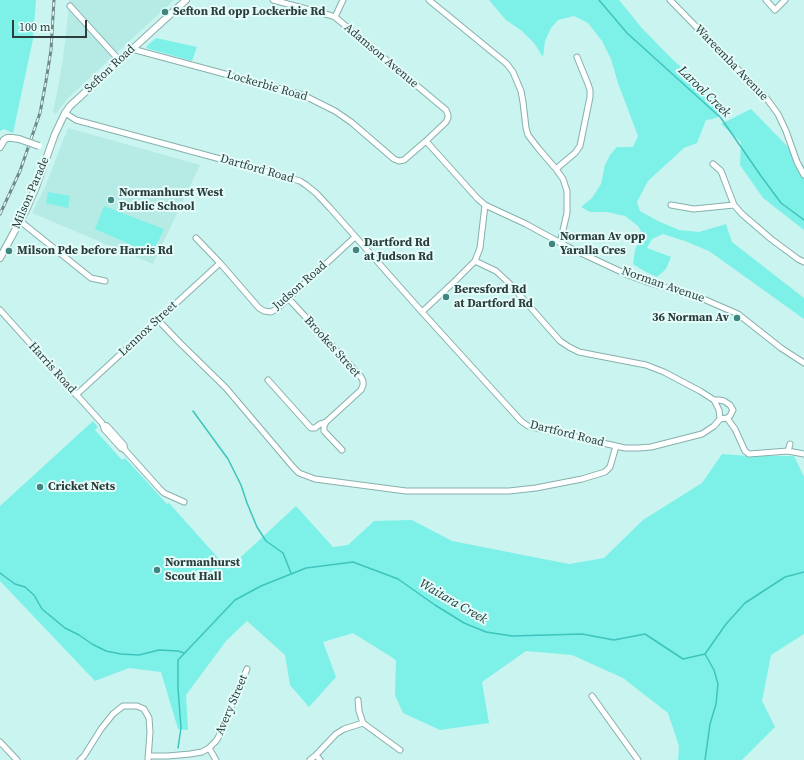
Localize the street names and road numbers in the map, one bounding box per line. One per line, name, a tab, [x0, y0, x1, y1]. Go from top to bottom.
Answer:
street label: Adamson Avenue	[341, 21, 421, 91]
street label: Wareemba Avenue	[691, 22, 771, 104]
street label: Sefton Road	[82, 42, 138, 96]
street label: Lockerbie Road	[225, 68, 309, 104]
street label: Dartford Road	[218, 152, 296, 186]
street label: Milson Parade	[9, 155, 53, 231]
street label: Judson Road	[270, 259, 330, 313]
street label: Norman Avenue	[620, 264, 706, 306]
street label: Lennox Street	[116, 298, 180, 360]
street label: Brookes Street	[301, 314, 363, 380]
street label: Harris Road	[25, 339, 79, 397]
street label: Dartford Road	[528, 418, 606, 450]
street label: Avery Street	[213, 673, 251, 737]

